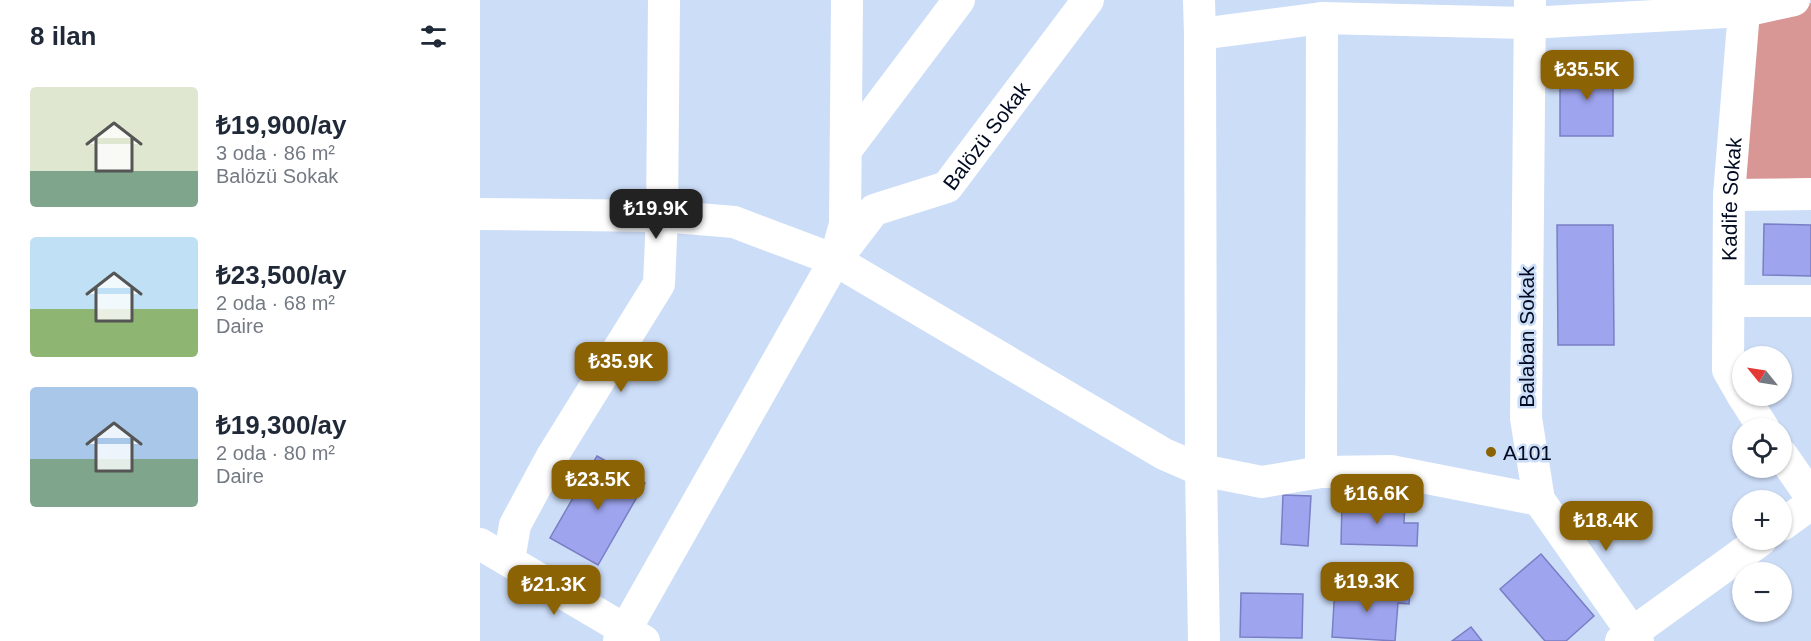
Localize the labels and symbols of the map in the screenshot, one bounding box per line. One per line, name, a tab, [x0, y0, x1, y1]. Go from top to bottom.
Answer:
pin: ₺35.5K	[1538, 50, 1636, 101]
street label: Balözü Sokak	[938, 77, 1034, 194]
street label: Kadife Sokak	[1717, 136, 1745, 261]
pin: ₺19.9K	[607, 189, 705, 240]
street label: Balaban Sokak	[1515, 266, 1538, 408]
pin: ₺35.9K	[572, 342, 670, 393]
north arrow	[1732, 346, 1792, 406]
place label: A101	[1503, 441, 1552, 464]
marker: A101	[1484, 445, 1498, 459]
pin: ₺23.5K	[549, 460, 647, 511]
pin: ₺16.6K	[1328, 474, 1426, 525]
pin: ₺18.4K	[1557, 501, 1655, 552]
pin: ₺19.3K	[1318, 562, 1416, 613]
pin: ₺21.3K	[505, 565, 603, 616]

